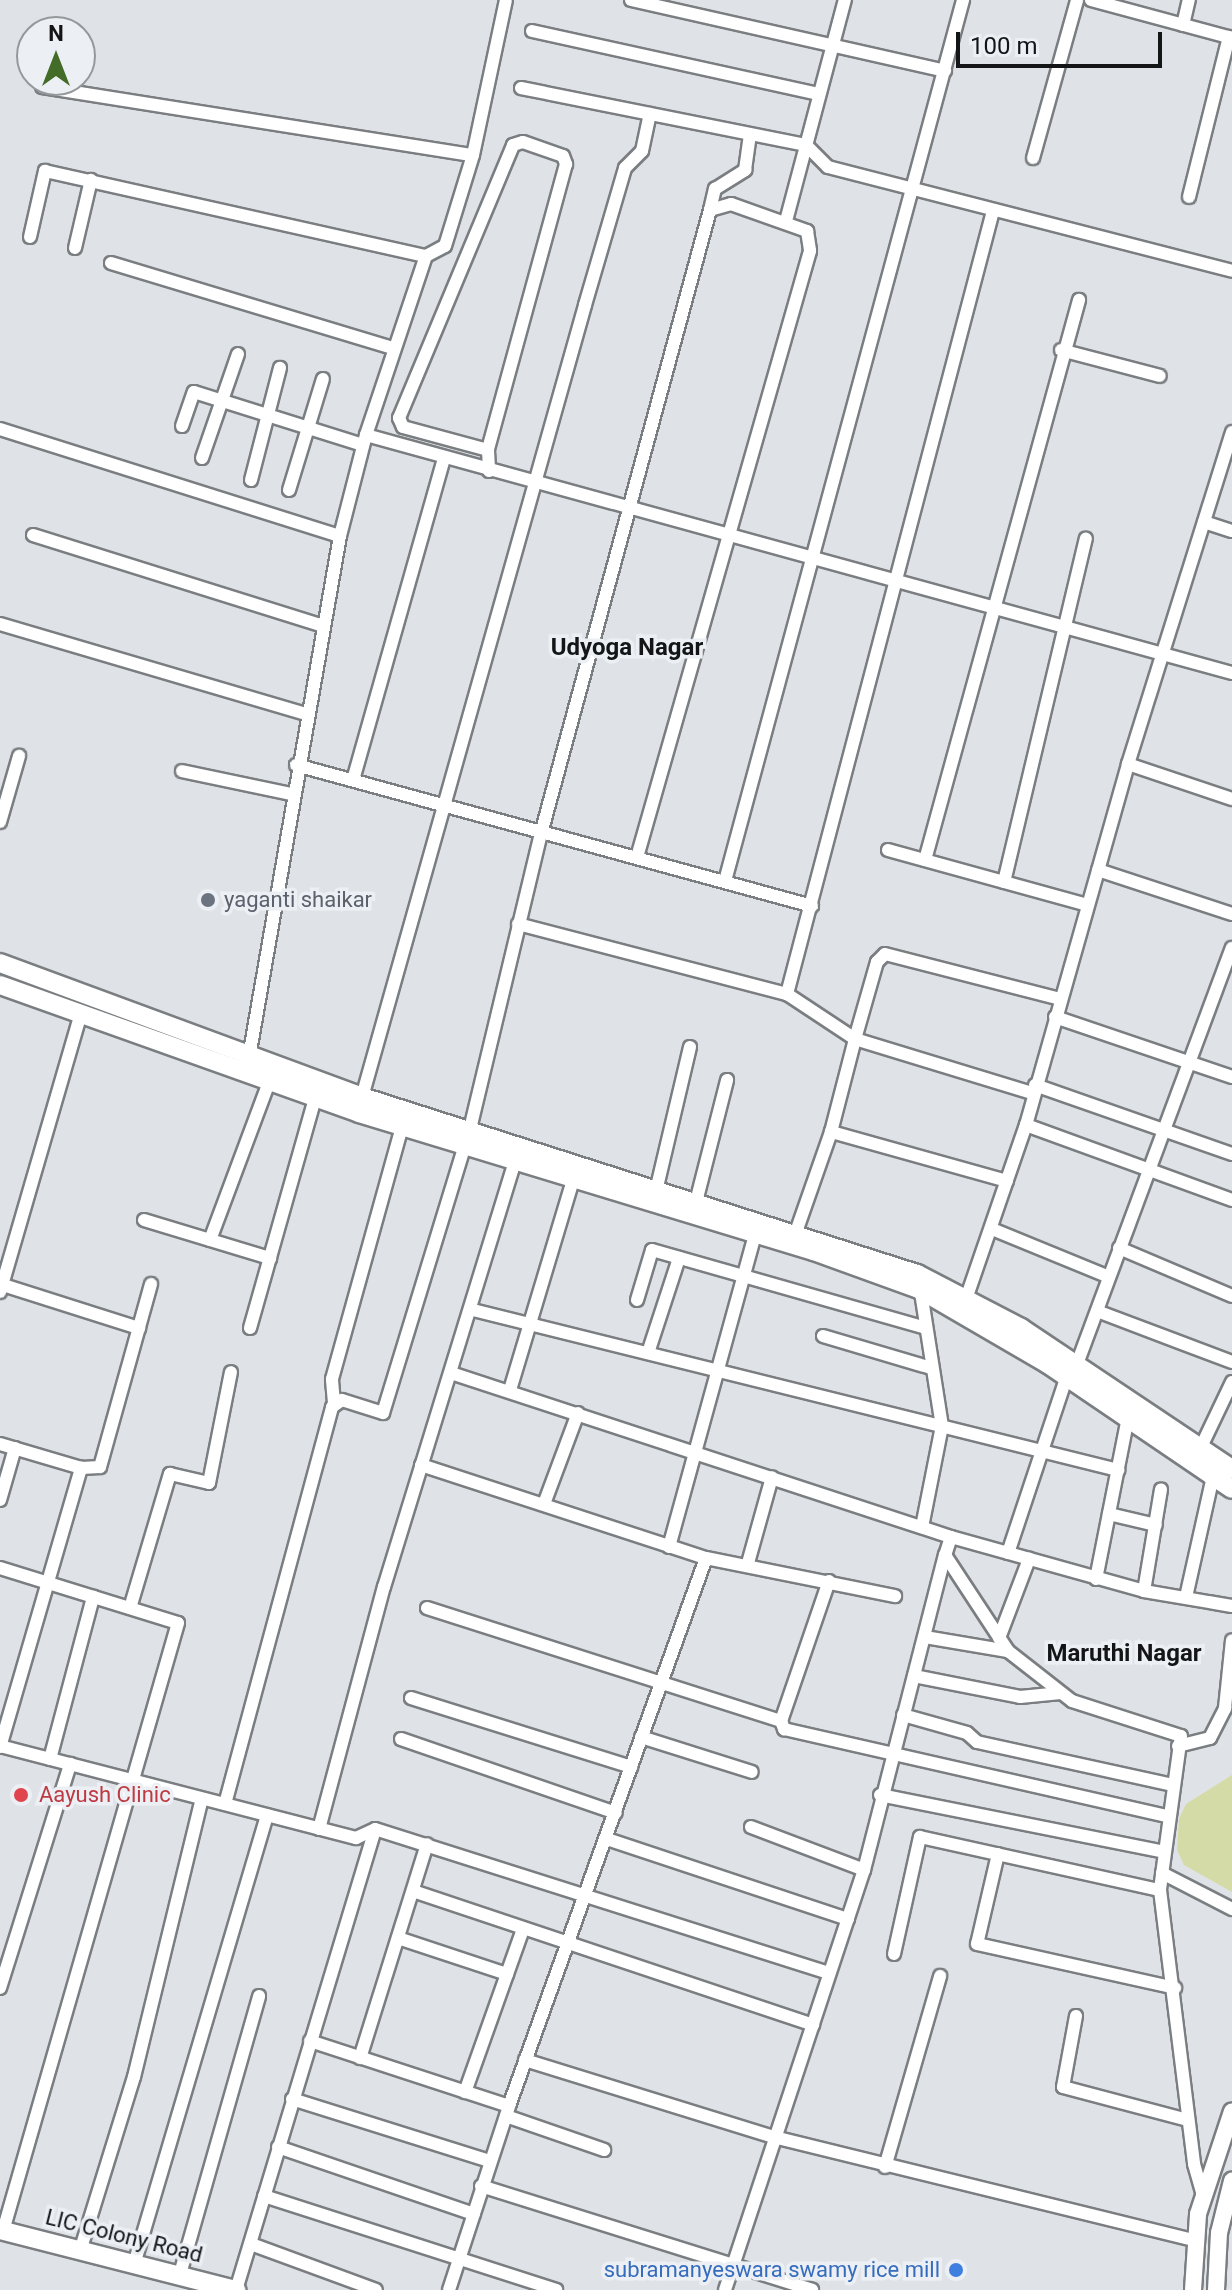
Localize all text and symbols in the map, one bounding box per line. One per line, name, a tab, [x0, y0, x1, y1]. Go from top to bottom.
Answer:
north arrow	[16, 16, 96, 96]
scale bar	[960, 16, 1166, 66]
text: N	[48, 21, 64, 46]
text: 100 m	[970, 32, 1037, 60]
district label: Udyoga Nagar	[551, 634, 703, 662]
place label: yaganti shaikar	[224, 887, 372, 913]
marker: yaganti shaikar	[199, 891, 217, 909]
district label: Maruthi Nagar	[1046, 1640, 1202, 1668]
place label: Aayush Clinic	[39, 1782, 171, 1808]
marker: Aayush Clinic	[10, 1784, 32, 1806]
street label: LIC Colony Road	[43, 2204, 205, 2268]
place label: subramanyeswara swamy rice mill	[604, 2257, 940, 2283]
marker: subramanyeswara swamy rice mill	[947, 2261, 965, 2279]

